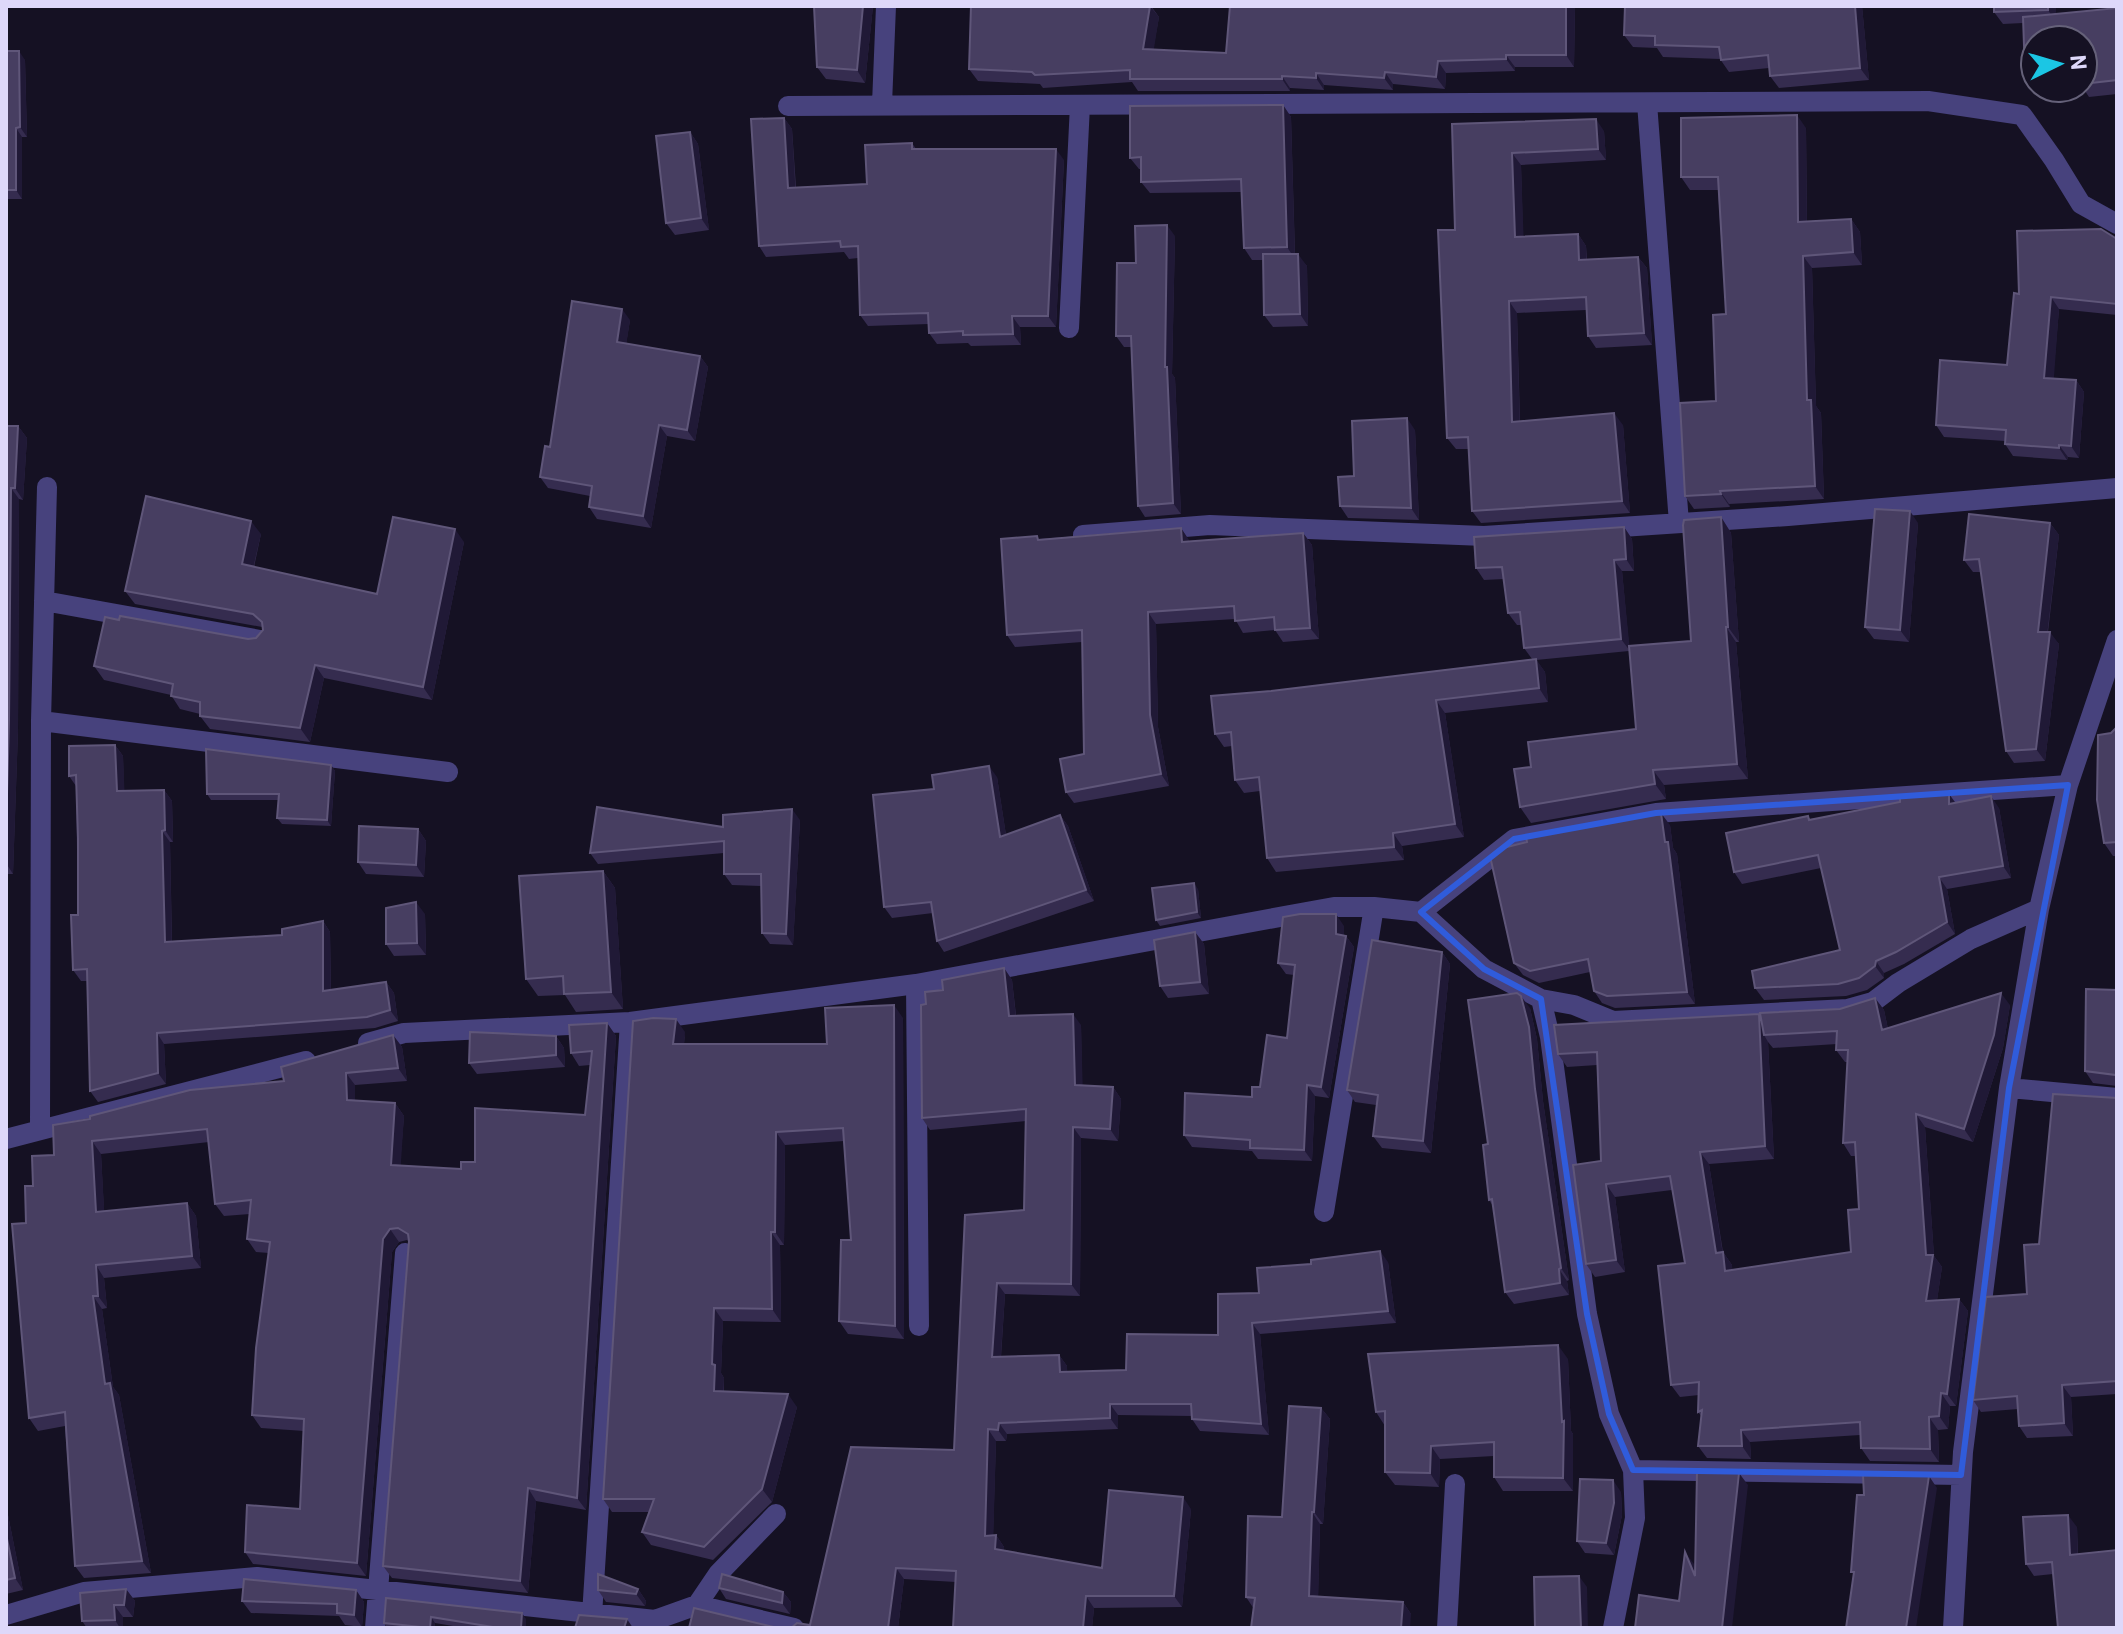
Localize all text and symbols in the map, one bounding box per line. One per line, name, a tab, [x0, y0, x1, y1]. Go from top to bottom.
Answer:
north arrow	[2019, 24, 2099, 104]
text: N	[2066, 54, 2094, 71]

